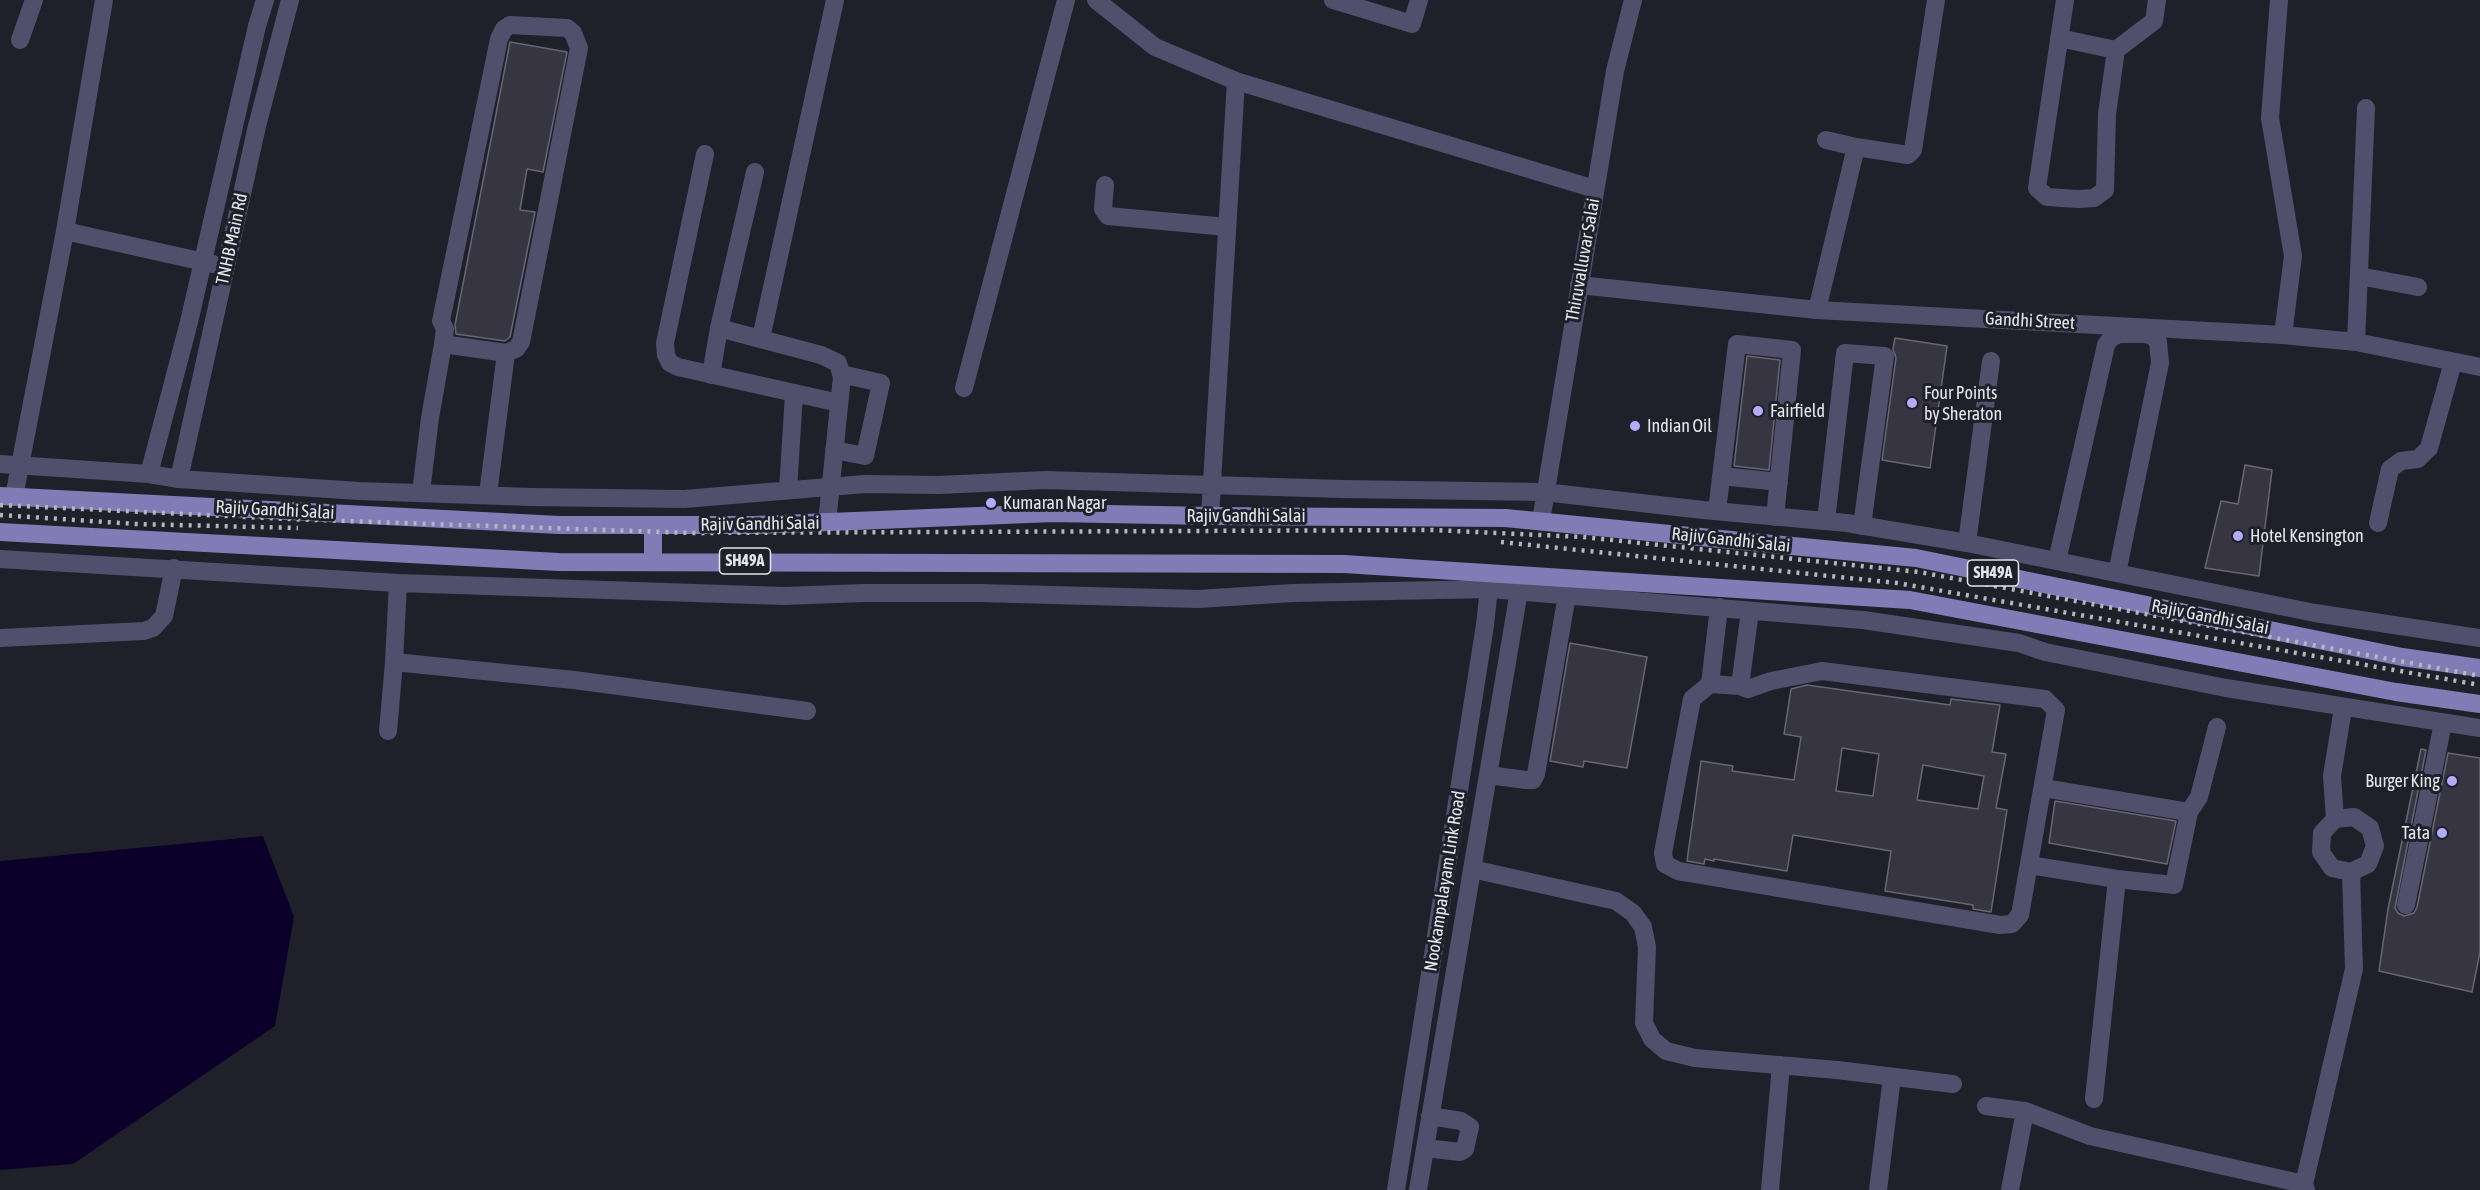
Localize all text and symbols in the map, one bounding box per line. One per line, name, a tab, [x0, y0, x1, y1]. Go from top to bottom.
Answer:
street label: TNHB Main Rd	[212, 191, 252, 287]
street label: Thiruvalluvar Salai	[1562, 197, 1604, 323]
street label: Gandhi Street	[1984, 308, 2076, 334]
place label: Four Points by Sheraton	[1924, 382, 2002, 424]
marker: Four Points by Sheraton	[1905, 396, 1919, 410]
place label: Fairfield	[1770, 400, 1825, 422]
marker: Fairfield	[1751, 404, 1765, 418]
place label: Indian Oil	[1647, 415, 1712, 437]
marker: Indian Oil	[1628, 419, 1642, 433]
place label: Kumaran Nagar	[1003, 492, 1106, 514]
street label: Rajiv Gandhi Salai	[215, 496, 335, 524]
marker: Kumaran Nagar	[984, 496, 998, 510]
street label: Rajiv Gandhi Salai	[1186, 505, 1306, 527]
street label: Rajiv Gandhi Salai	[700, 512, 820, 536]
street label: Rajiv Gandhi Salai	[1671, 523, 1791, 557]
place label: Hotel Kensington	[2250, 525, 2364, 547]
marker: Hotel Kensington	[2231, 529, 2245, 543]
road number: SH49A	[720, 548, 771, 574]
road number: SH49A	[1968, 560, 2018, 586]
street label: Rajiv Gandhi Salai	[2149, 595, 2271, 639]
place label: Burger King	[2365, 770, 2440, 792]
marker: Burger King	[2445, 774, 2459, 788]
street label: Nookampalayam Link Road	[1420, 789, 1470, 973]
place label: Tata	[2401, 822, 2430, 844]
marker: Tata	[2435, 826, 2449, 840]

